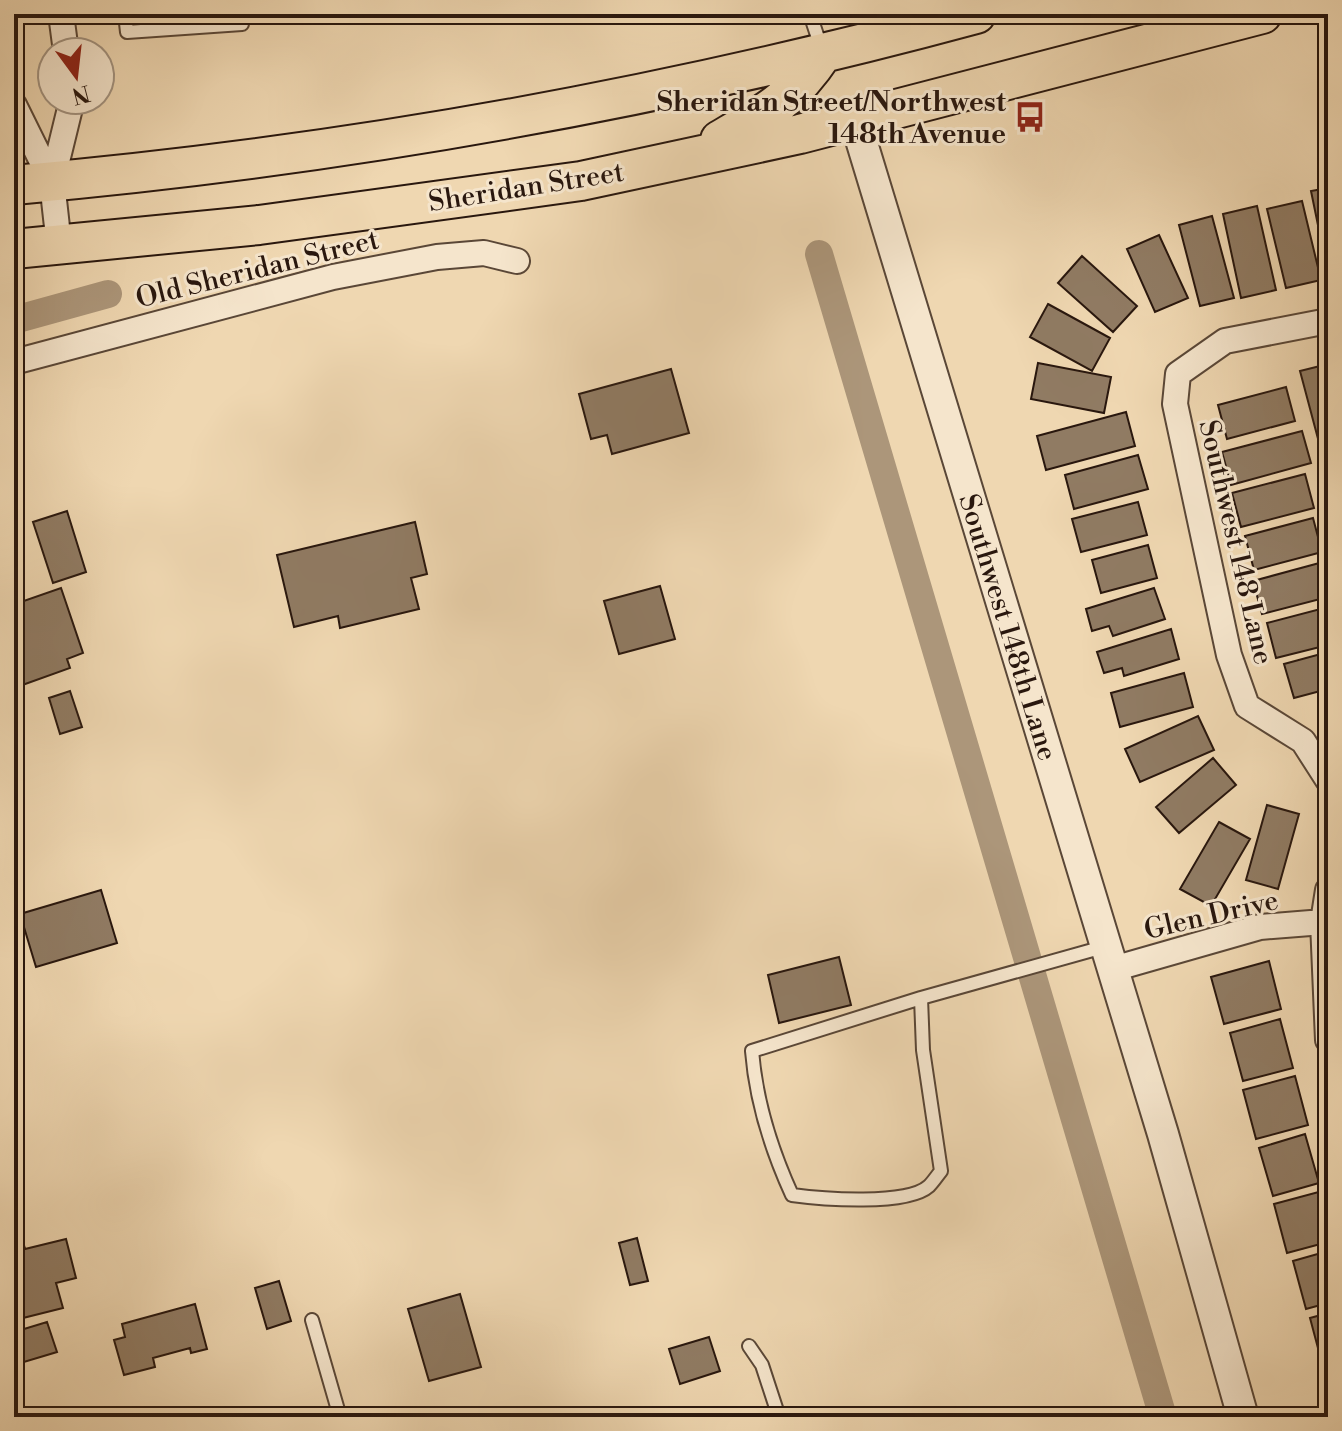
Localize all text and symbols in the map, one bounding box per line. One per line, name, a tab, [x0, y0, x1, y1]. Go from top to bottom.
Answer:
north arrow	[36, 36, 116, 116]
text: N	[68, 79, 93, 109]
place label: Sheridan Street/Northwest 148th Avenue	[657, 85, 1007, 152]
bus stop icon: Sheridan Street/Northwest 148th Avenue	[1013, 100, 1047, 134]
street label: Sheridan Street	[426, 155, 627, 220]
street label: Old Sheridan Street	[132, 222, 383, 317]
street label: Southwest 148 Lane	[1190, 417, 1281, 668]
street label: Southwest 148th Lane	[950, 490, 1065, 765]
street label: Glen Drive	[1141, 883, 1282, 948]

